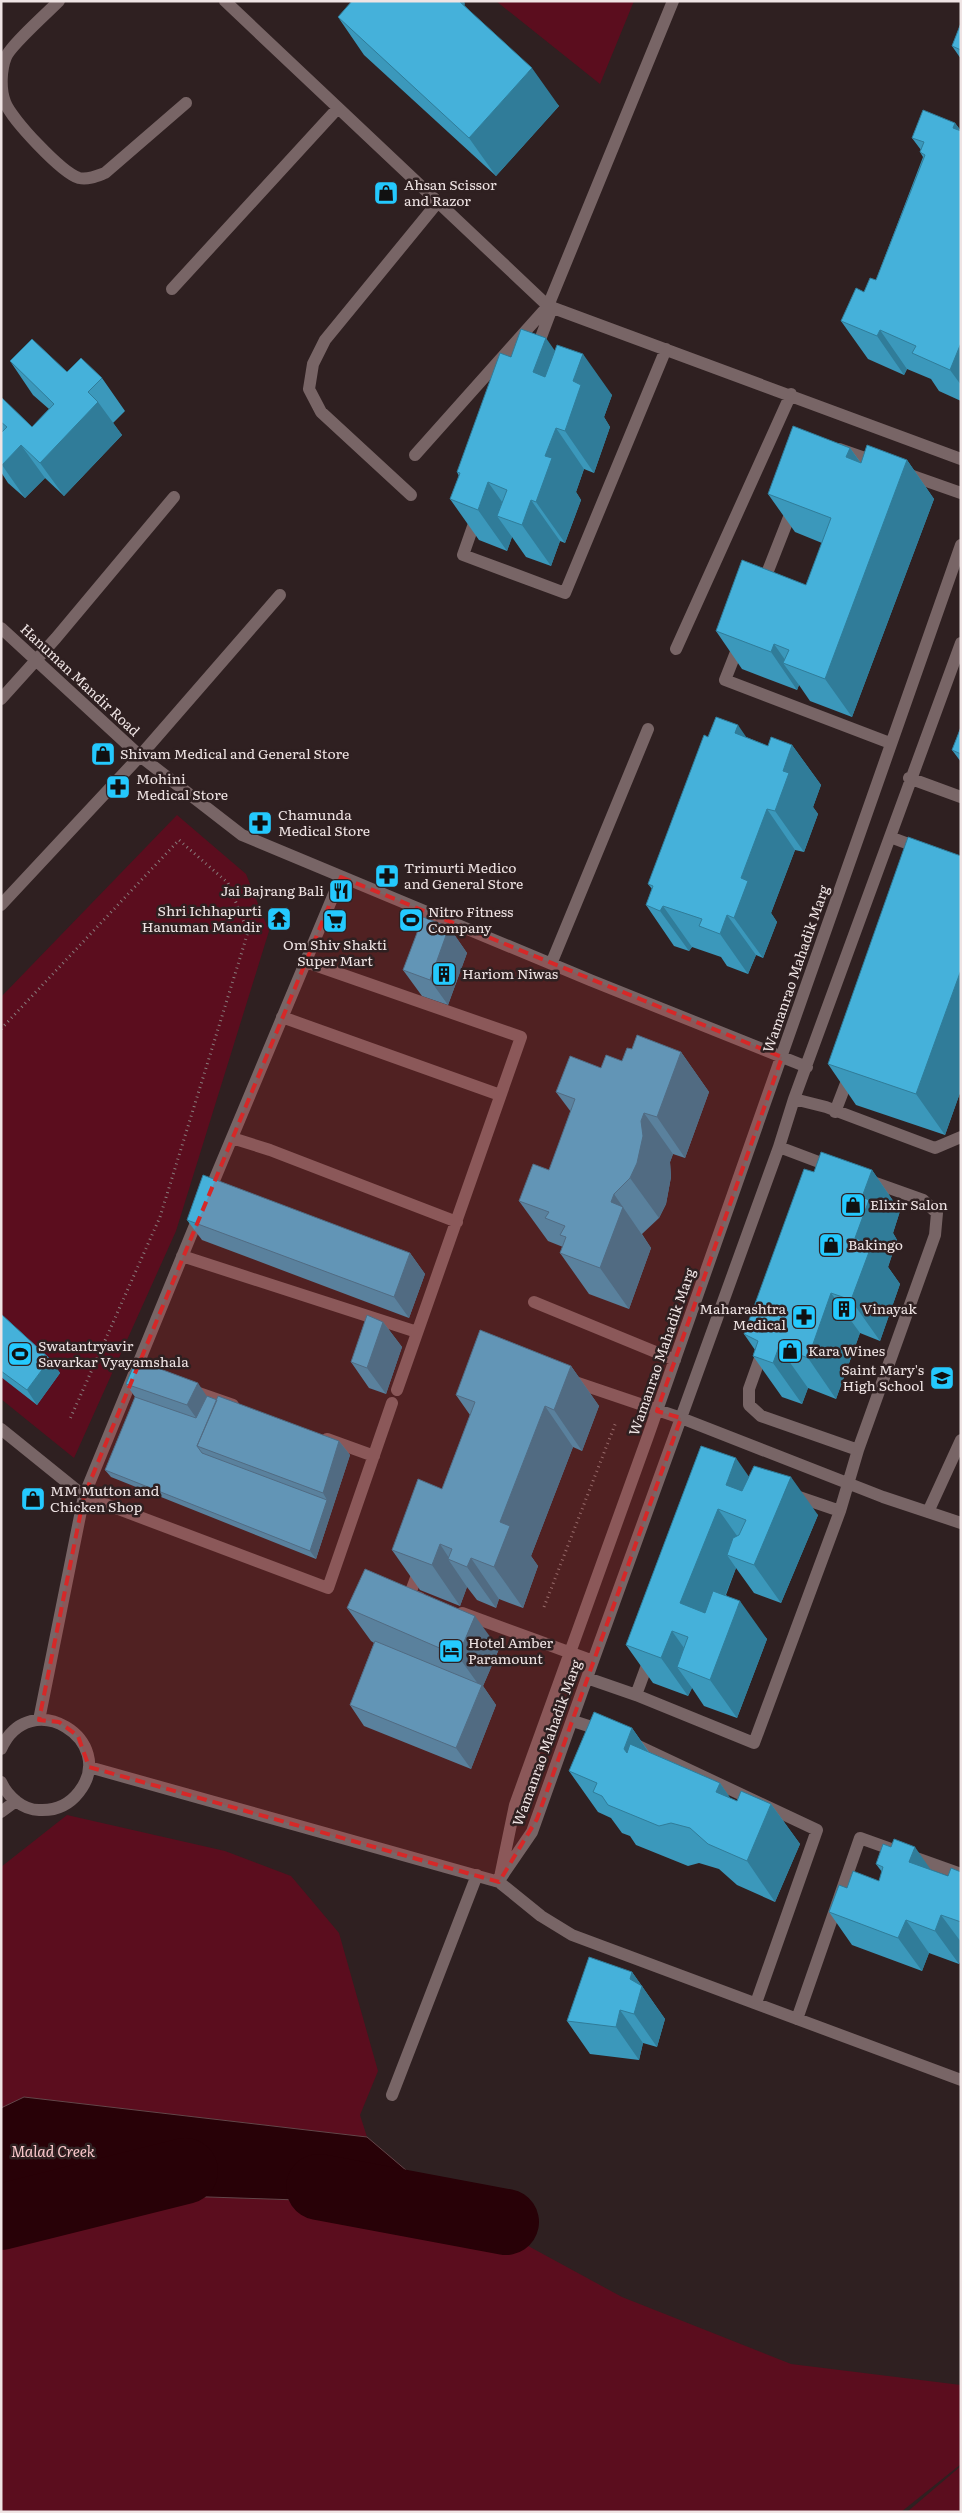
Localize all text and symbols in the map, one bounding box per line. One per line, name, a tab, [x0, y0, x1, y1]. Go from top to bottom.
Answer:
place label: Ahsan Scissor and Razor	[404, 174, 497, 210]
shop icon: Ahsan Scissor and Razor	[373, 180, 399, 206]
street label: Hanuman Mandir Road	[16, 618, 145, 740]
shop icon: Shivam Medical and General Store	[90, 741, 116, 767]
place label: Shivam Medical and General Store	[120, 743, 349, 763]
place label: Mohini Medical Store	[136, 768, 228, 804]
pharmacy icon: Mohini Medical Store	[105, 774, 131, 800]
place label: Chamunda Medical Store	[278, 804, 370, 840]
pharmacy icon: Chamunda Medical Store	[247, 810, 273, 836]
place label: Trimurti Medico and General Store	[404, 857, 523, 893]
pharmacy icon: Trimurti Medico and General Store	[374, 863, 400, 889]
restaurant icon: Jai Bajrang Bali	[328, 878, 354, 904]
place label: Jai Bajrang Bali	[221, 880, 324, 900]
street label: Wamanrao Mahadik Marg	[757, 882, 833, 1055]
place label: Shri Ichhapurti Hanuman Mandir	[142, 900, 262, 936]
place label: Nitro Fitness Company	[428, 901, 513, 937]
temple icon: Shri Ichhapurti Hanuman Mandir	[266, 906, 292, 932]
sports icon: Nitro Fitness Company	[398, 907, 424, 933]
supermarket icon: Om Shiv Shakti Super Mart	[322, 908, 348, 934]
place label: Om Shiv Shakti Super Mart	[283, 934, 387, 970]
building icon: Hariom Niwas	[431, 961, 457, 987]
place label: Hariom Niwas	[462, 963, 558, 983]
shop icon: Elixir Salon	[840, 1192, 866, 1218]
place label: Elixir Salon	[870, 1194, 948, 1214]
shop icon: Bakingo	[818, 1232, 844, 1258]
place label: Bakingo	[848, 1234, 903, 1254]
street label: Wamanrao Mahadik Marg	[623, 1265, 699, 1438]
building icon: Vinayak	[831, 1296, 857, 1322]
place label: Maharashtra Medical	[699, 1298, 786, 1334]
place label: Vinayak	[862, 1298, 917, 1318]
pharmacy icon: Maharashtra Medical	[791, 1304, 817, 1330]
place label: Swatantryavir Savarkar Vyayamshala	[38, 1335, 189, 1371]
shop icon: Kara Wines	[777, 1338, 803, 1364]
place label: Kara Wines	[808, 1340, 885, 1360]
sports icon: Swatantryavir Savarkar Vyayamshala	[7, 1341, 33, 1367]
place label: Saint Mary's High School	[841, 1359, 924, 1395]
school or university icon: Saint Mary's High School	[929, 1365, 955, 1391]
place label: MM Mutton and Chicken Shop	[50, 1480, 160, 1516]
shop icon: MM Mutton and Chicken Shop	[20, 1486, 46, 1512]
place label: Hotel Amber Paramount	[468, 1632, 554, 1668]
hotel icon: Hotel Amber Paramount	[438, 1638, 464, 1664]
street label: Wamanrao Mahadik Marg	[507, 1656, 586, 1829]
water label: Malad Creek	[11, 2139, 96, 2162]

